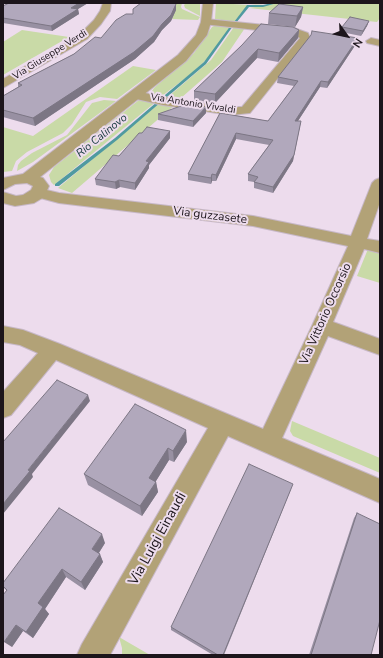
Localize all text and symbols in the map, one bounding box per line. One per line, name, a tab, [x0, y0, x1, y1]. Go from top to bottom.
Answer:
north arrow	[327, 16, 367, 56]
street label: Via Giuseppe Verdi	[11, 27, 89, 83]
text: N	[349, 35, 366, 50]
street label: Via Antonio Vivaldi	[150, 91, 236, 117]
water label: Rio Calinovo	[74, 111, 130, 161]
street label: Via guzzasete	[172, 204, 248, 228]
street label: Via Vittorio Occorsio	[297, 261, 355, 367]
street label: Via Luigi Einaudi	[126, 490, 190, 588]

